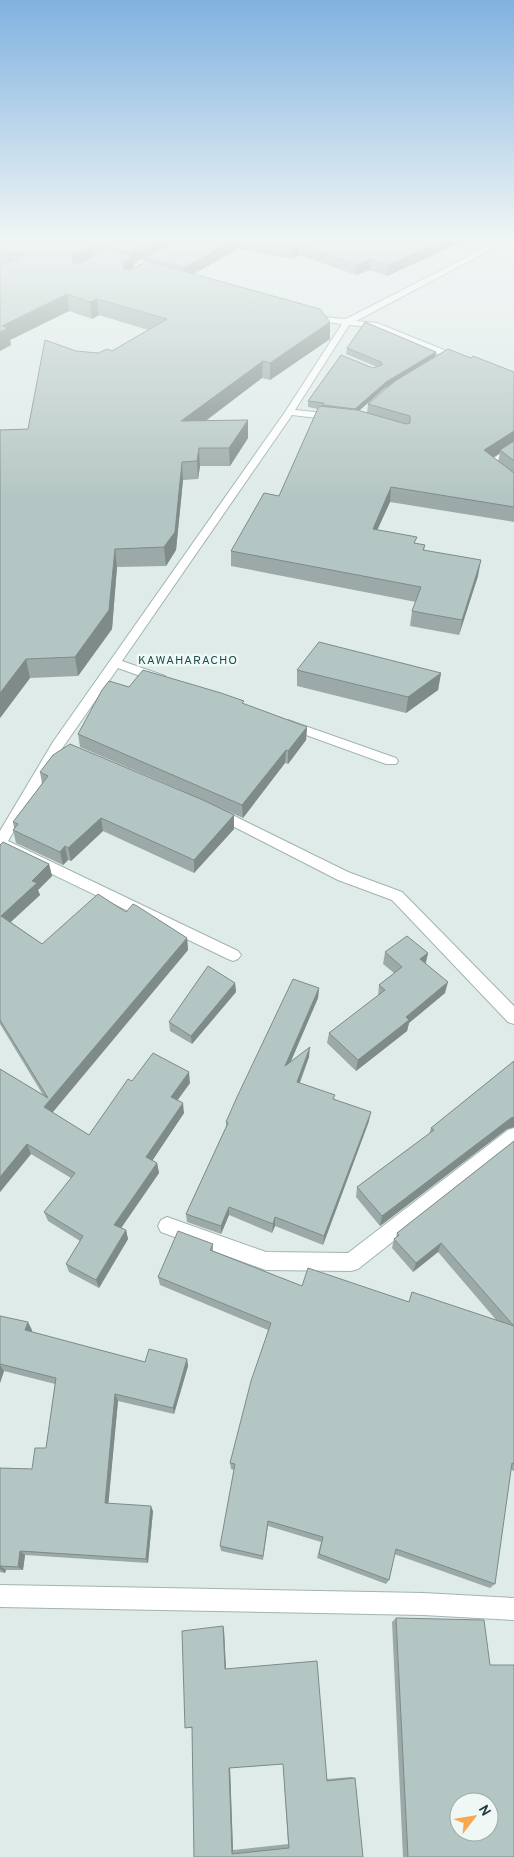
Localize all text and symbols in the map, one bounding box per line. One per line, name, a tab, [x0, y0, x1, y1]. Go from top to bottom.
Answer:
district label: KAWAHARACHO	[138, 653, 238, 669]
north arrow	[449, 1792, 499, 1842]
text: N	[474, 1802, 494, 1820]

